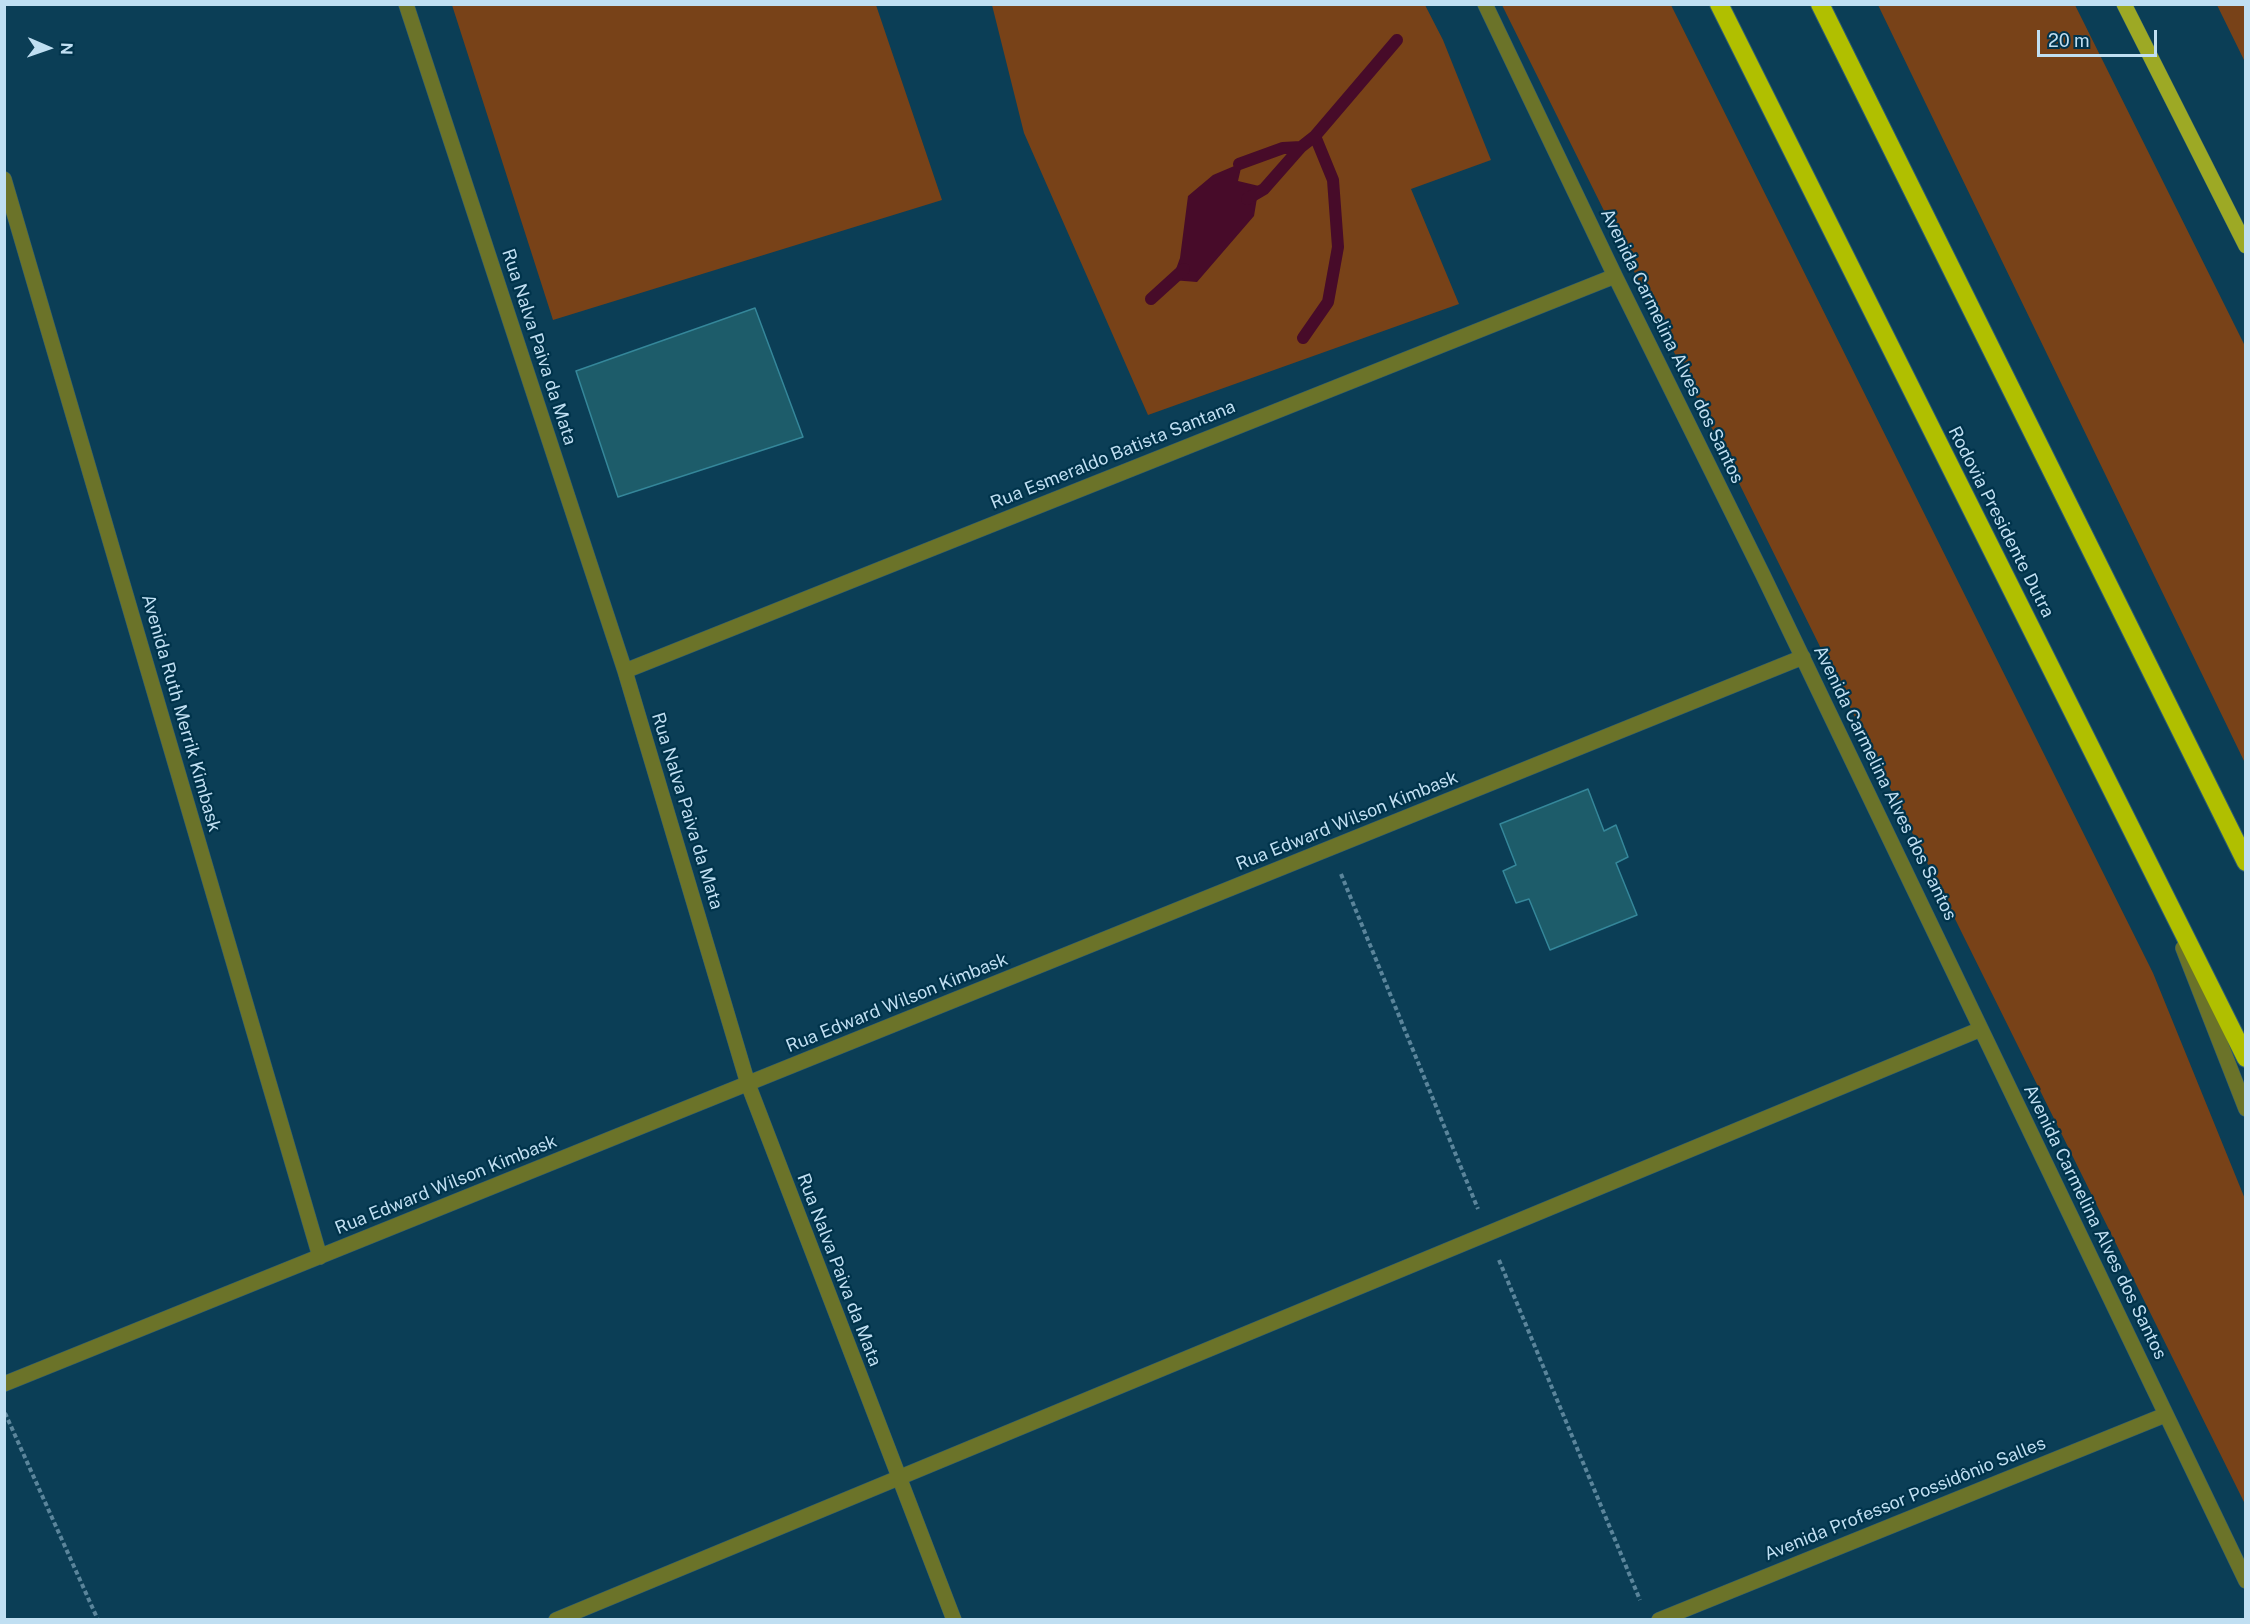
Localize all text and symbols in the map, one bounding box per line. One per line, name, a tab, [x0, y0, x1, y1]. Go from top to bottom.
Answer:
north arrow	[18, 18, 78, 78]
scale bar	[2040, 18, 2160, 56]
text: 20 m	[2048, 30, 2090, 51]
text: N	[57, 42, 76, 55]
street label: Avenida Carmelina Alves dos Santos	[1596, 205, 1748, 487]
street label: Rua Nalva Paiva da Mata	[497, 246, 581, 448]
street label: Rua Esmeraldo Batista Santana	[987, 396, 1239, 514]
street label: Rodovia Presidente Dutra	[1943, 423, 2059, 621]
street label: Avenida Ruth Merrik Kimbask	[137, 592, 225, 834]
street label: Avenida Carmelina Alves dos Santos	[1809, 642, 1961, 924]
street label: Rua Nalva Paiva da Mata	[647, 710, 727, 912]
street label: Rua Edward Wilson Kimbask	[1233, 767, 1461, 875]
street label: Rua Edward Wilson Kimbask	[783, 949, 1011, 1057]
street label: Avenida Carmelina Alves dos Santos	[2019, 1081, 2171, 1363]
street label: Rua Edward Wilson Kimbask	[332, 1131, 560, 1239]
street label: Rua Nalva Paiva da Mata	[792, 1171, 886, 1369]
street label: Avenida Professor Possidônio Salles	[1761, 1433, 2049, 1565]

